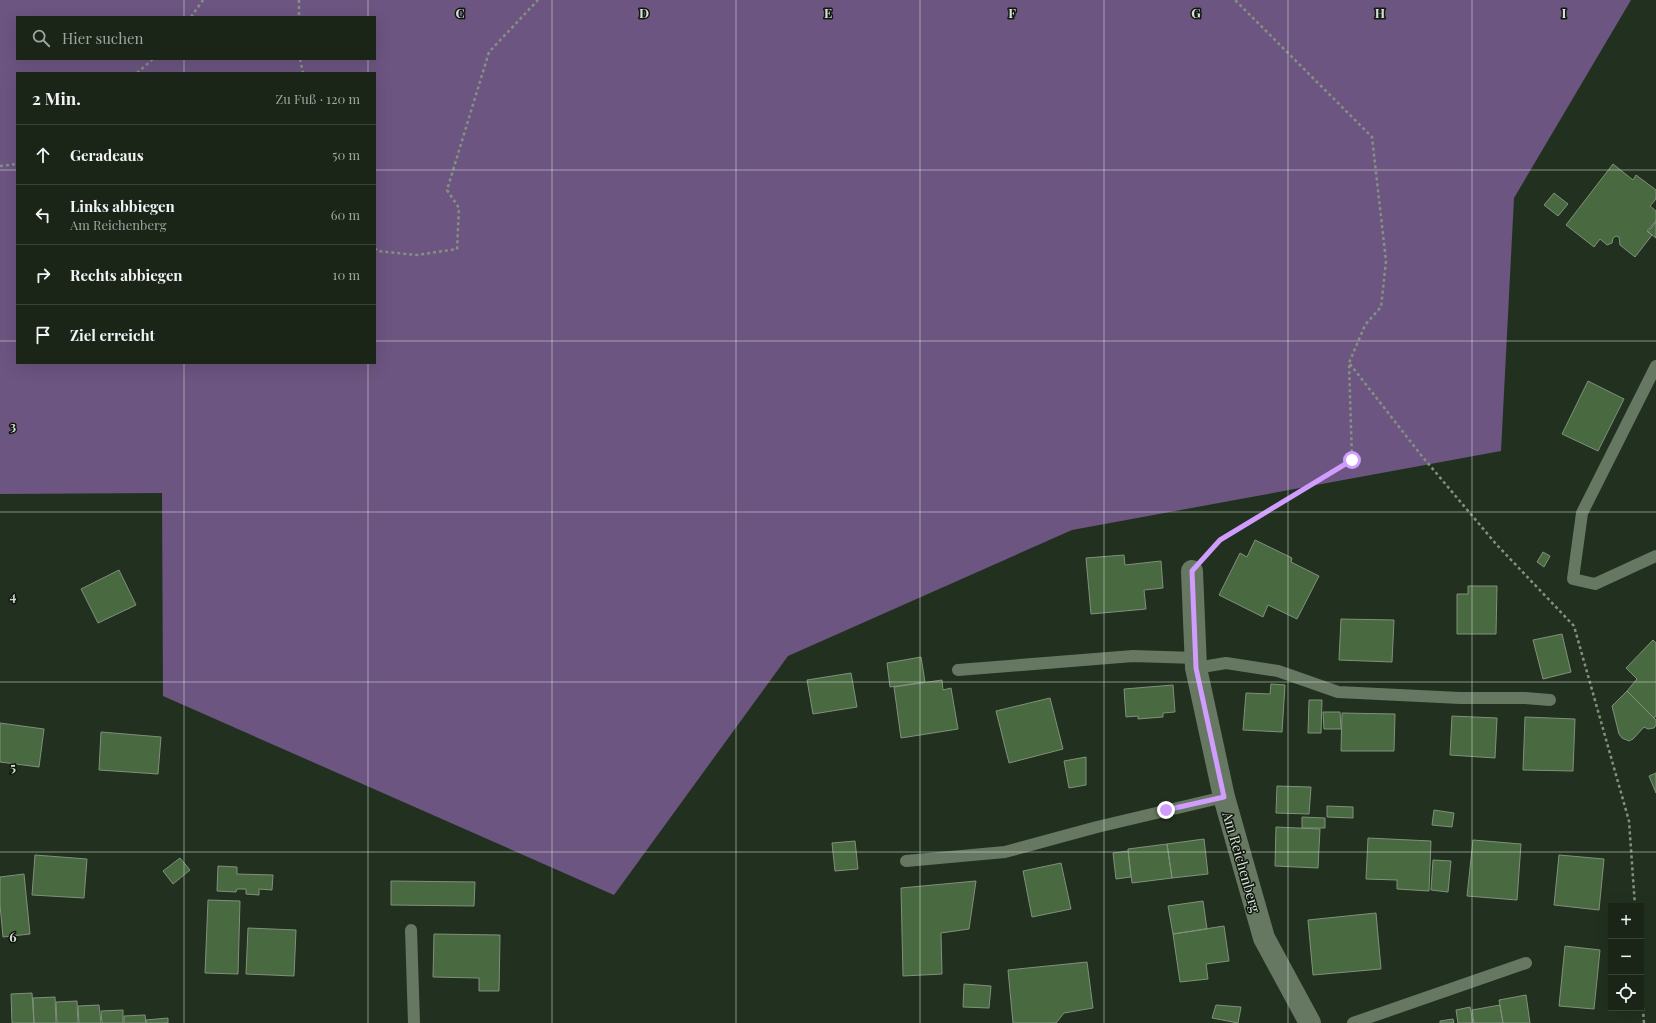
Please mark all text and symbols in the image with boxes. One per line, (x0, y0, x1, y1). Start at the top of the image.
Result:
text: C (455, 4, 465, 21)
text: D (639, 4, 649, 21)
text: E (824, 4, 832, 21)
text: F (1008, 4, 1016, 21)
text: G (1191, 4, 1201, 21)
text: H (1375, 4, 1385, 21)
text: I (1562, 4, 1567, 21)
search box (16, 16, 376, 60)
icon: search (30, 27, 52, 49)
text: Hier suchen (62, 28, 144, 48)
text: 2 Min. (32, 87, 81, 109)
text: Zu Fuß · 120 m (276, 90, 360, 107)
icon: ahead (32, 144, 54, 166)
text: Geradeaus (70, 145, 144, 165)
text: 50 m (332, 146, 360, 163)
text: Links abbiegen (70, 196, 175, 216)
icon: left (32, 204, 54, 226)
text: 60 m (331, 206, 360, 223)
text: Am Reichenberg (70, 216, 167, 233)
icon: right (32, 264, 54, 286)
text: Rechts abbiegen (70, 265, 183, 285)
text: 10 m (333, 266, 360, 283)
icon: arrive (32, 324, 54, 346)
text: Ziel erreicht (70, 325, 155, 345)
text: 3 (10, 417, 16, 434)
route start (1343, 451, 1361, 469)
text: 4 (10, 587, 17, 604)
text: 5 (10, 758, 16, 775)
route end (1157, 801, 1175, 819)
street label: Am Reichenberg (1218, 808, 1266, 915)
map controls (1608, 903, 1644, 1011)
button: + (1608, 903, 1644, 939)
text: 6 (9, 928, 17, 945)
button: − (1608, 939, 1644, 975)
button: locate (1608, 975, 1644, 1011)

